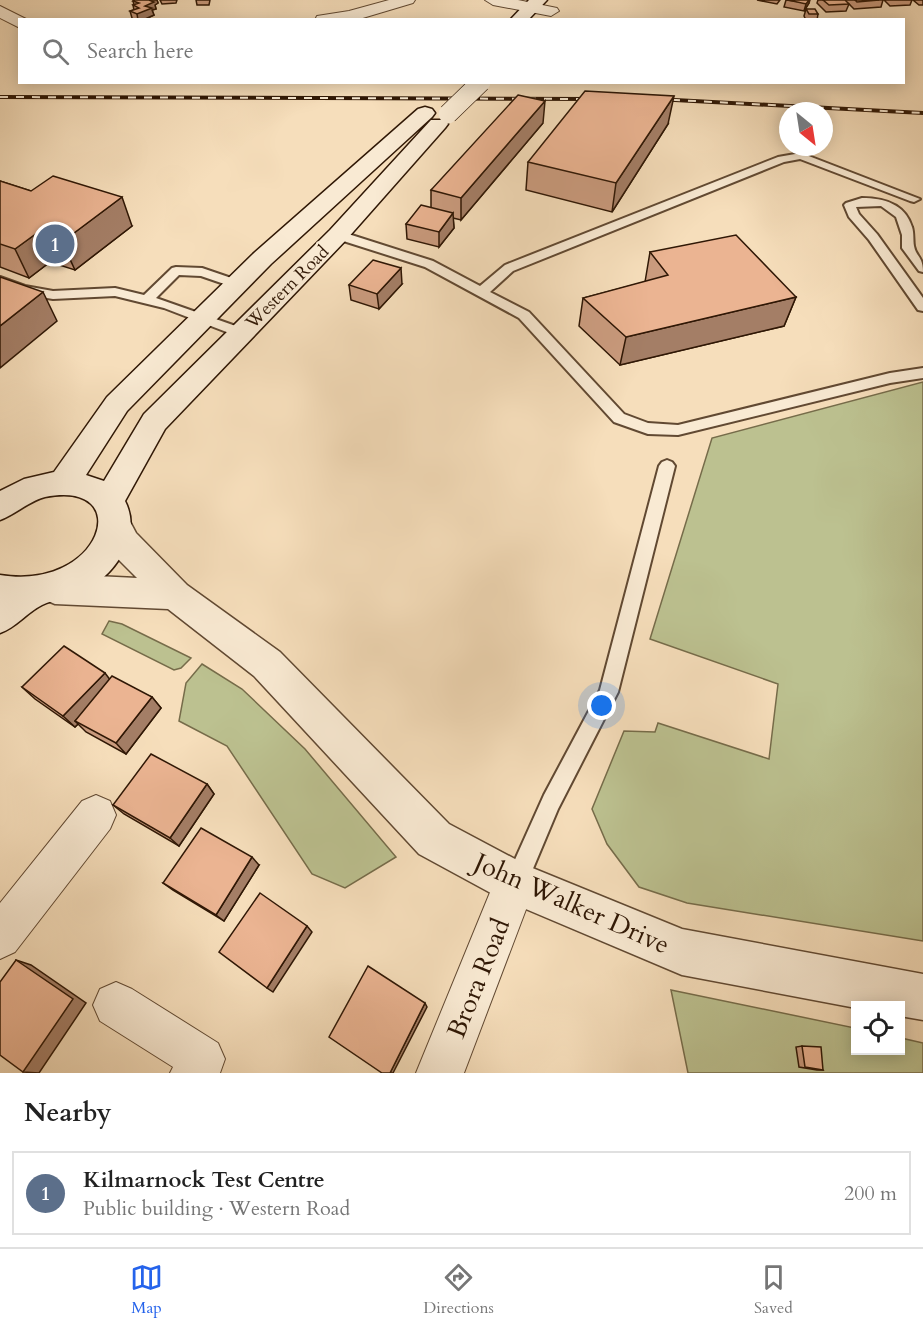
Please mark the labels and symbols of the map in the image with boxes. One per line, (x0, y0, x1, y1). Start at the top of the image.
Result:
north arrow (779, 102, 833, 156)
pin: 1 (36, 222, 74, 266)
street label: Western Road (239, 240, 335, 335)
your location (587, 691, 616, 720)
street label: John Walker Drive (465, 843, 675, 962)
street label: Brora Road (439, 913, 518, 1043)

